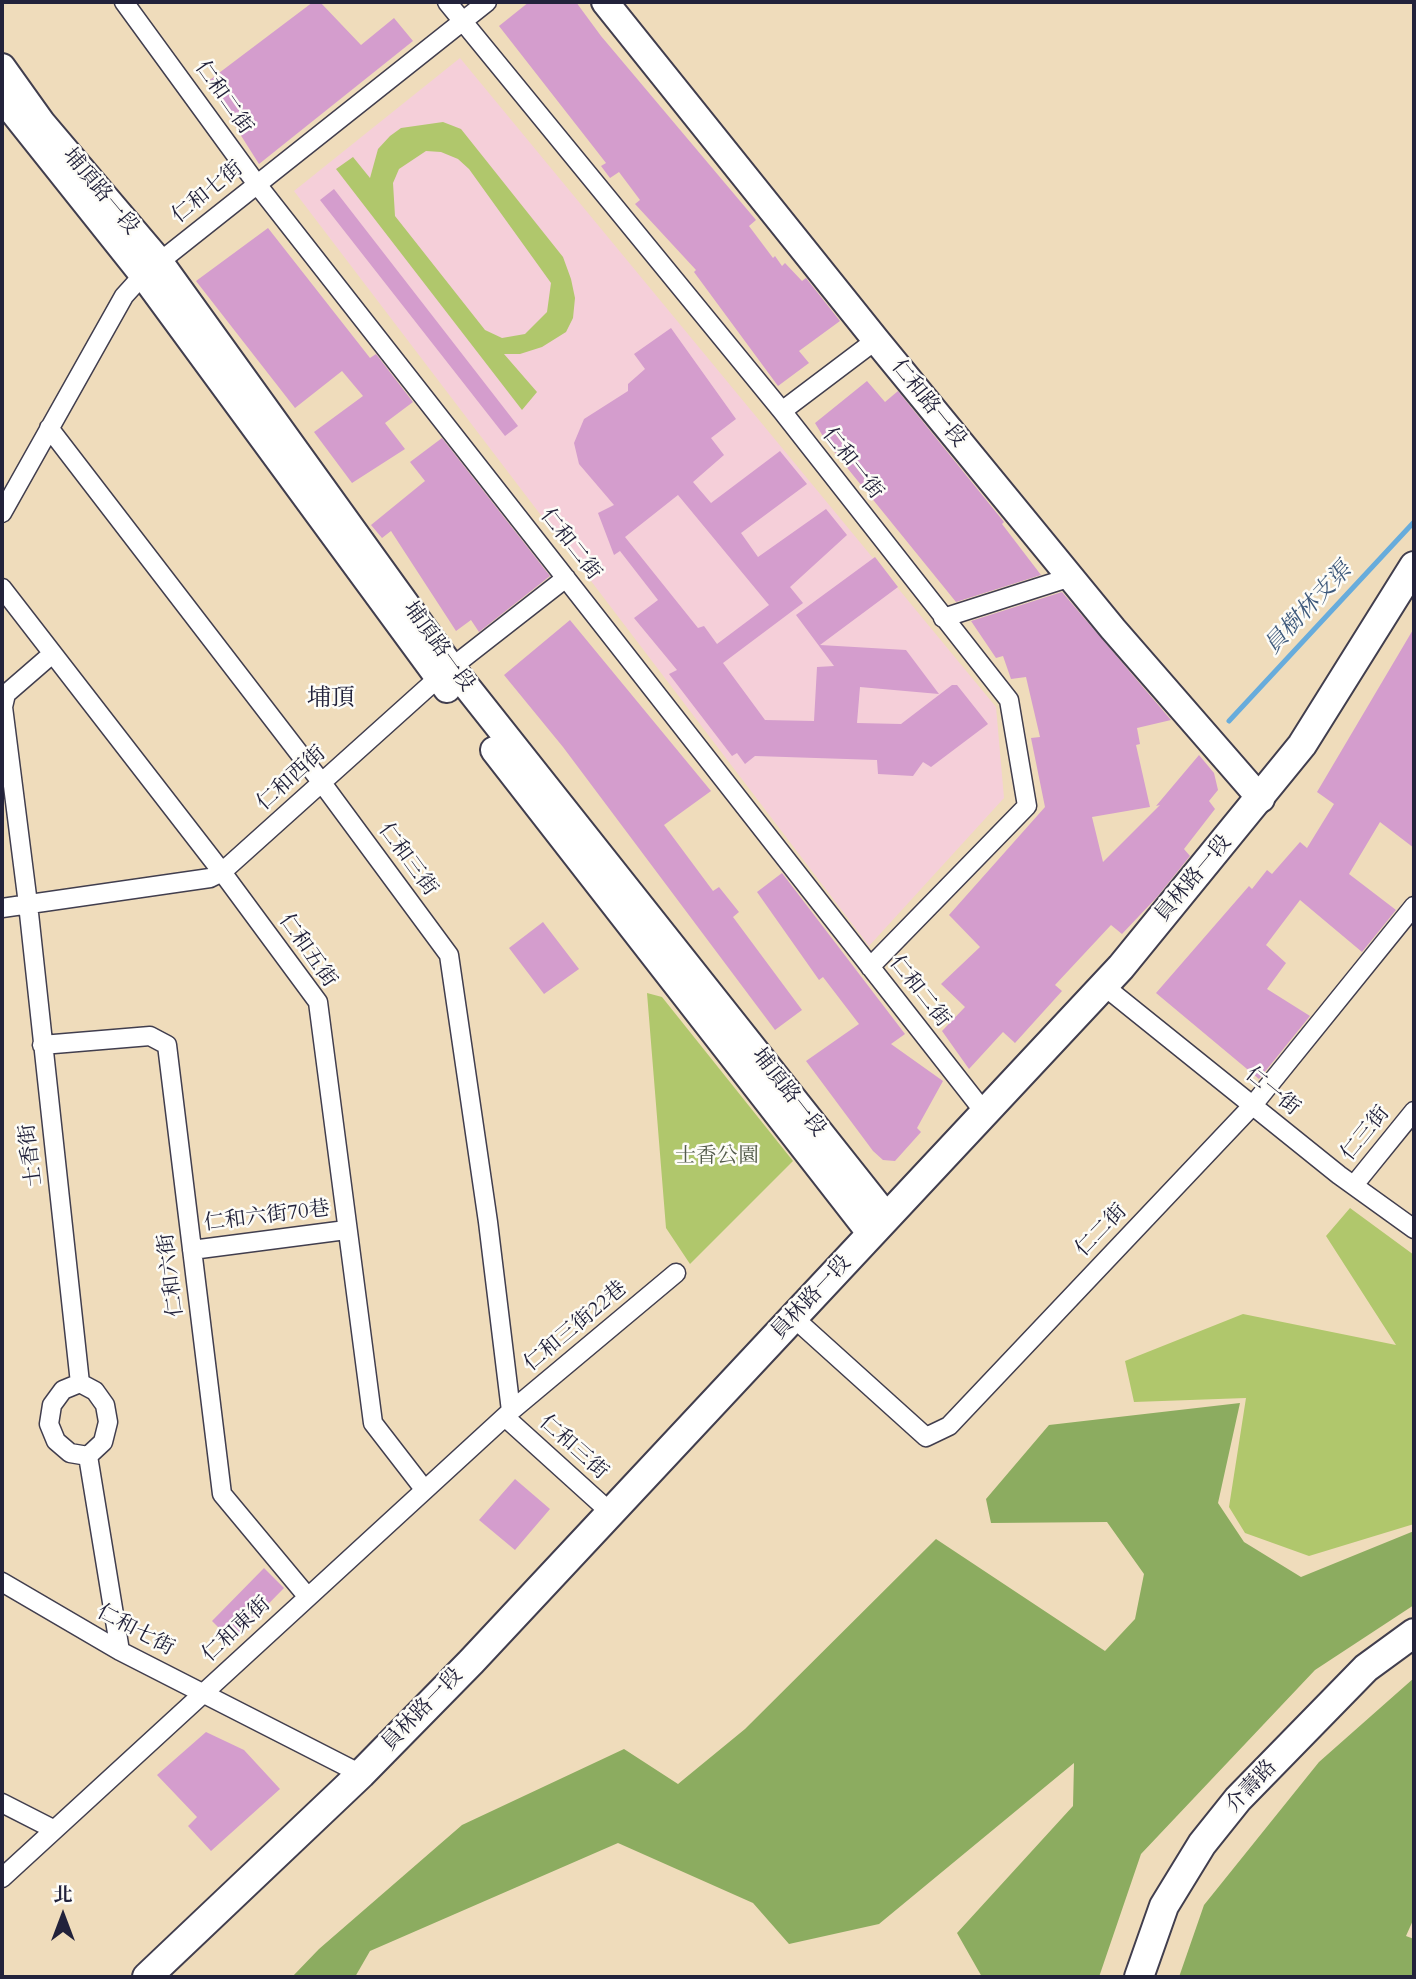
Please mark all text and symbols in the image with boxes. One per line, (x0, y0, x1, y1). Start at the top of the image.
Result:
street label: 仁和二街 (189, 56, 257, 140)
street label: 埔頂路一段 (57, 144, 143, 240)
street label: 仁和七街 (167, 157, 249, 229)
street label: 仁和路一段 (885, 355, 971, 453)
street label: 仁和一街 (816, 423, 888, 505)
street label: 仁和二街 (534, 504, 606, 586)
water label: 員樹林支渠 (1260, 558, 1358, 660)
street label: 埔頂路一段 (397, 597, 479, 697)
district label: 埔頂 (307, 685, 355, 713)
street label: 仁和西街 (252, 742, 332, 816)
street label: 仁和三街 (372, 819, 442, 901)
street label: 員林路一段 (1151, 831, 1237, 927)
street label: 仁和五街 (273, 909, 341, 993)
street label: 仁和二街 (883, 951, 955, 1033)
street label: 埔頂路一段 (746, 1044, 830, 1142)
street label: 仁一街 (1240, 1062, 1304, 1122)
street label: 仁三街 (1336, 1102, 1396, 1166)
street label: 士香街 (16, 1122, 48, 1188)
park label: 士香公園 (675, 1144, 759, 1170)
street label: 仁和六街70巷 (203, 1197, 331, 1237)
street label: 仁二街 (1071, 1200, 1133, 1262)
street label: 仁和六街 (154, 1232, 190, 1318)
street label: 員林路一段 (767, 1251, 857, 1345)
street label: 仁和三街22巷 (519, 1277, 633, 1377)
street label: 仁和三街 (533, 1411, 613, 1485)
street label: 仁和東街 (198, 1592, 276, 1668)
street label: 仁和七街 (92, 1600, 178, 1662)
street label: 員林路一段 (377, 1663, 469, 1757)
street label: 介壽路 (1221, 1755, 1283, 1819)
north arrow (28, 1881, 98, 1951)
text: 北 (53, 1882, 73, 1908)

